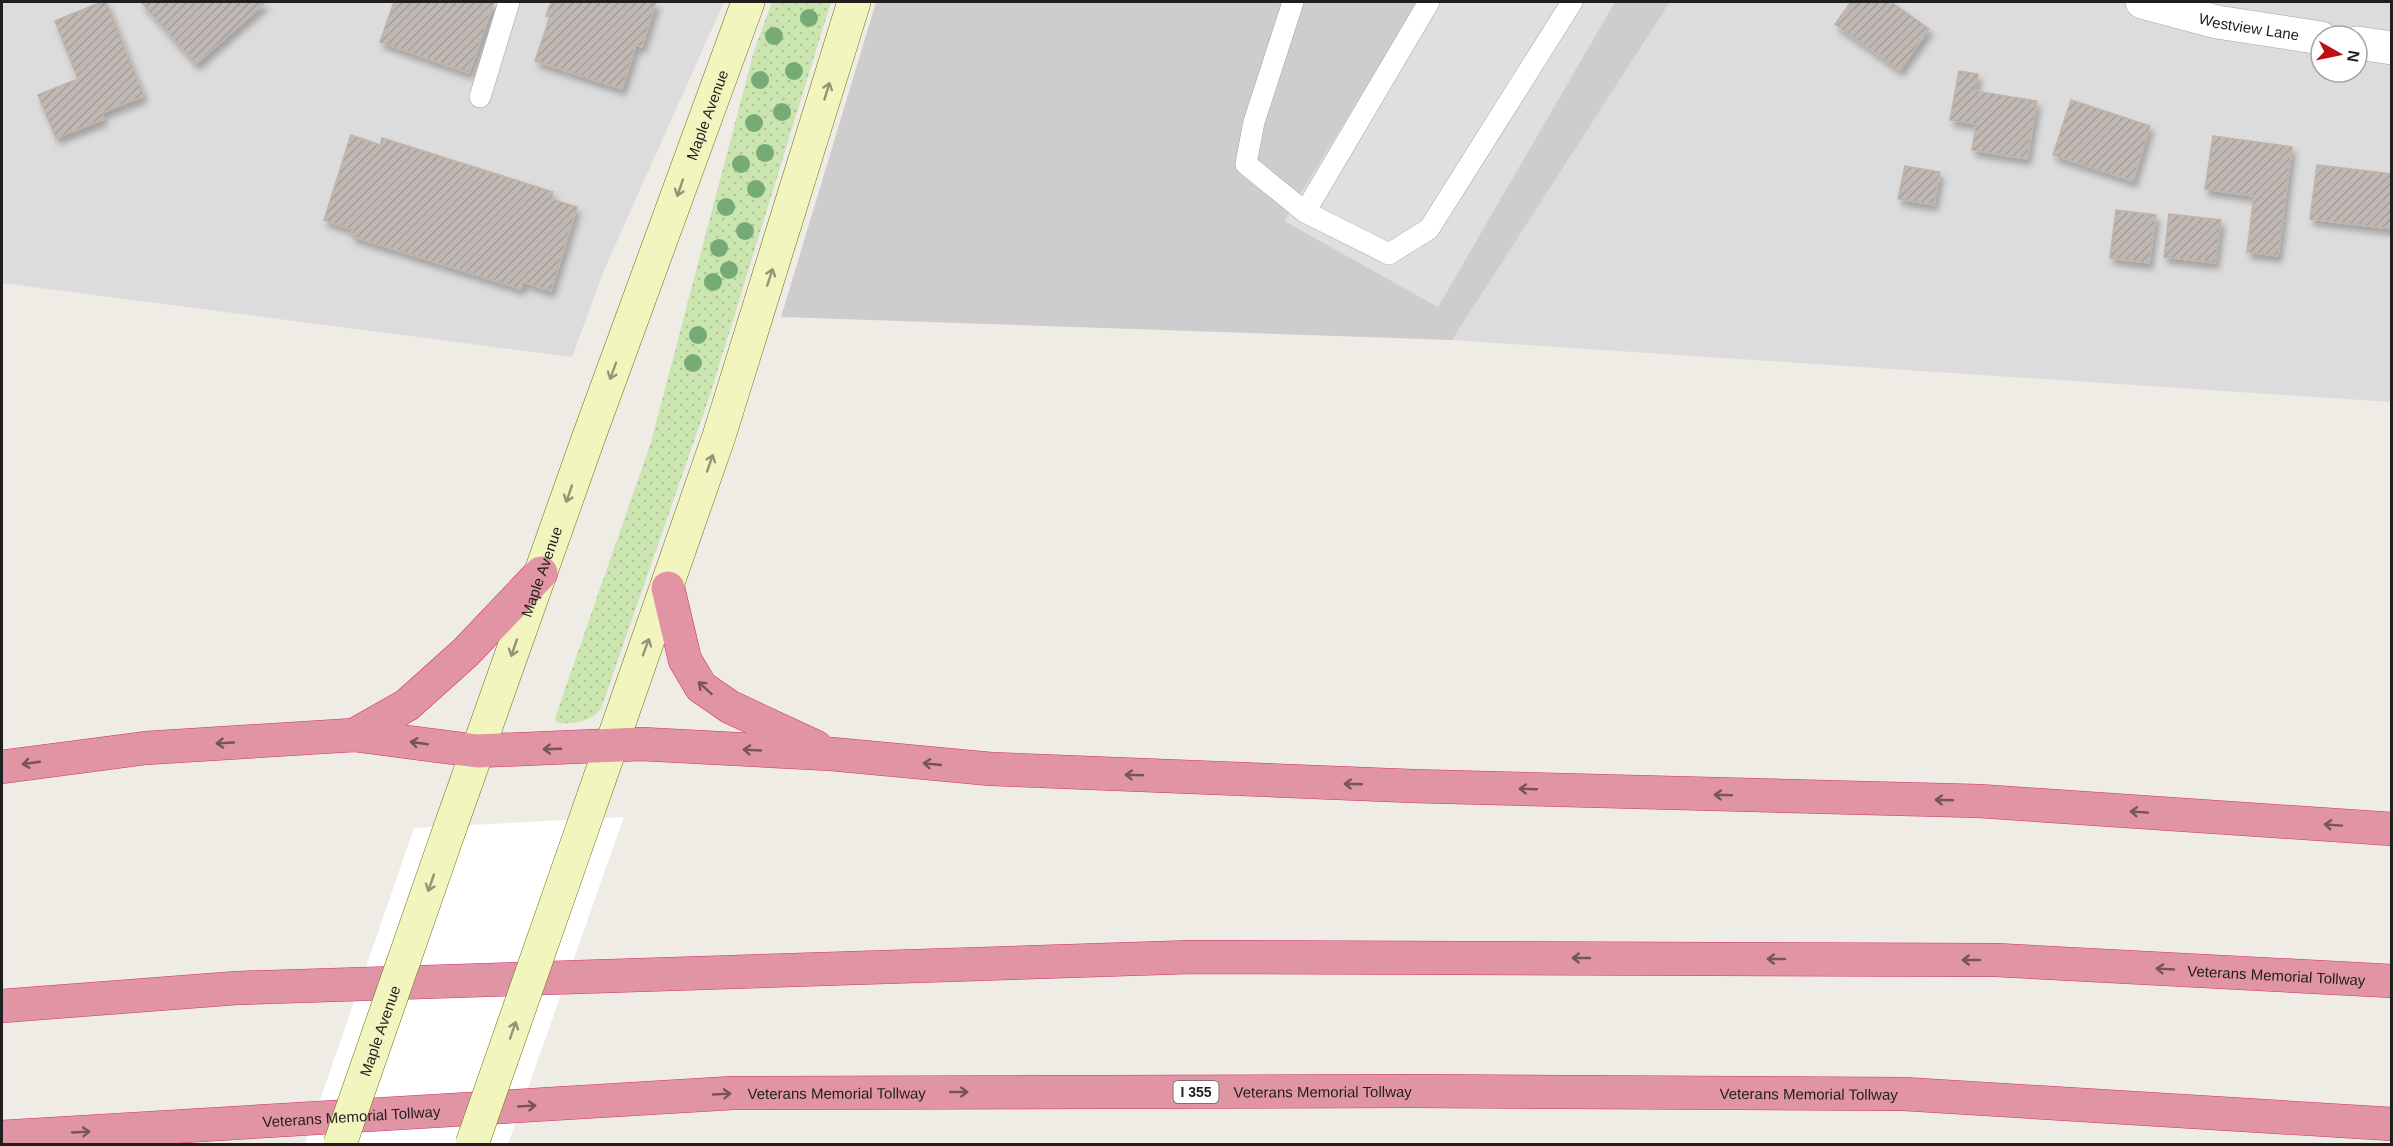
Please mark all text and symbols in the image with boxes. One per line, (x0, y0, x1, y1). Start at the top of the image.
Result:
street label: Westview Lane (2197, 9, 2300, 43)
north arrow (2309, 24, 2369, 84)
text: N (2344, 49, 2363, 63)
street label: Maple Avenue (682, 67, 731, 162)
one-way arrow (822, 82, 833, 101)
one-way arrow (673, 178, 684, 197)
one-way arrow (765, 268, 776, 287)
one-way arrow (607, 361, 618, 380)
one-way arrow (706, 454, 717, 473)
one-way arrow (562, 484, 573, 503)
street label: Maple Avenue (517, 524, 565, 619)
one-way arrow (508, 638, 519, 657)
one-way arrow (641, 638, 652, 657)
one-way arrow (698, 681, 713, 695)
one-way arrow (215, 738, 235, 749)
one-way arrow (410, 738, 430, 749)
one-way arrow (542, 743, 562, 755)
one-way arrow (742, 744, 762, 755)
one-way arrow (22, 758, 41, 769)
one-way arrow (923, 758, 943, 769)
one-way arrow (1124, 770, 1144, 781)
one-way arrow (1344, 778, 1364, 790)
one-way arrow (1519, 784, 1539, 795)
one-way arrow (1714, 789, 1734, 800)
one-way arrow (1934, 795, 1954, 806)
one-way arrow (2129, 806, 2149, 817)
one-way arrow (2324, 819, 2344, 830)
one-way arrow (425, 873, 436, 892)
one-way arrow (1571, 952, 1591, 964)
one-way arrow (1766, 953, 1786, 965)
one-way arrow (1961, 954, 1981, 966)
street label: Veterans Memorial Tollway (2187, 962, 2366, 988)
one-way arrow (2156, 964, 2176, 975)
street label: Maple Avenue (356, 983, 403, 1078)
one-way arrow (508, 1021, 519, 1040)
road number: I 355 (1174, 1081, 1218, 1103)
street label: Veterans Memorial Tollway (1234, 1082, 1412, 1100)
street label: Veterans Memorial Tollway (748, 1084, 926, 1101)
street label: Veterans Memorial Tollway (1719, 1084, 1898, 1102)
one-way arrow (948, 1086, 968, 1098)
one-way arrow (711, 1088, 731, 1099)
one-way arrow (517, 1100, 537, 1111)
street label: Veterans Memorial Tollway (262, 1102, 441, 1130)
one-way arrow (70, 1127, 90, 1138)

